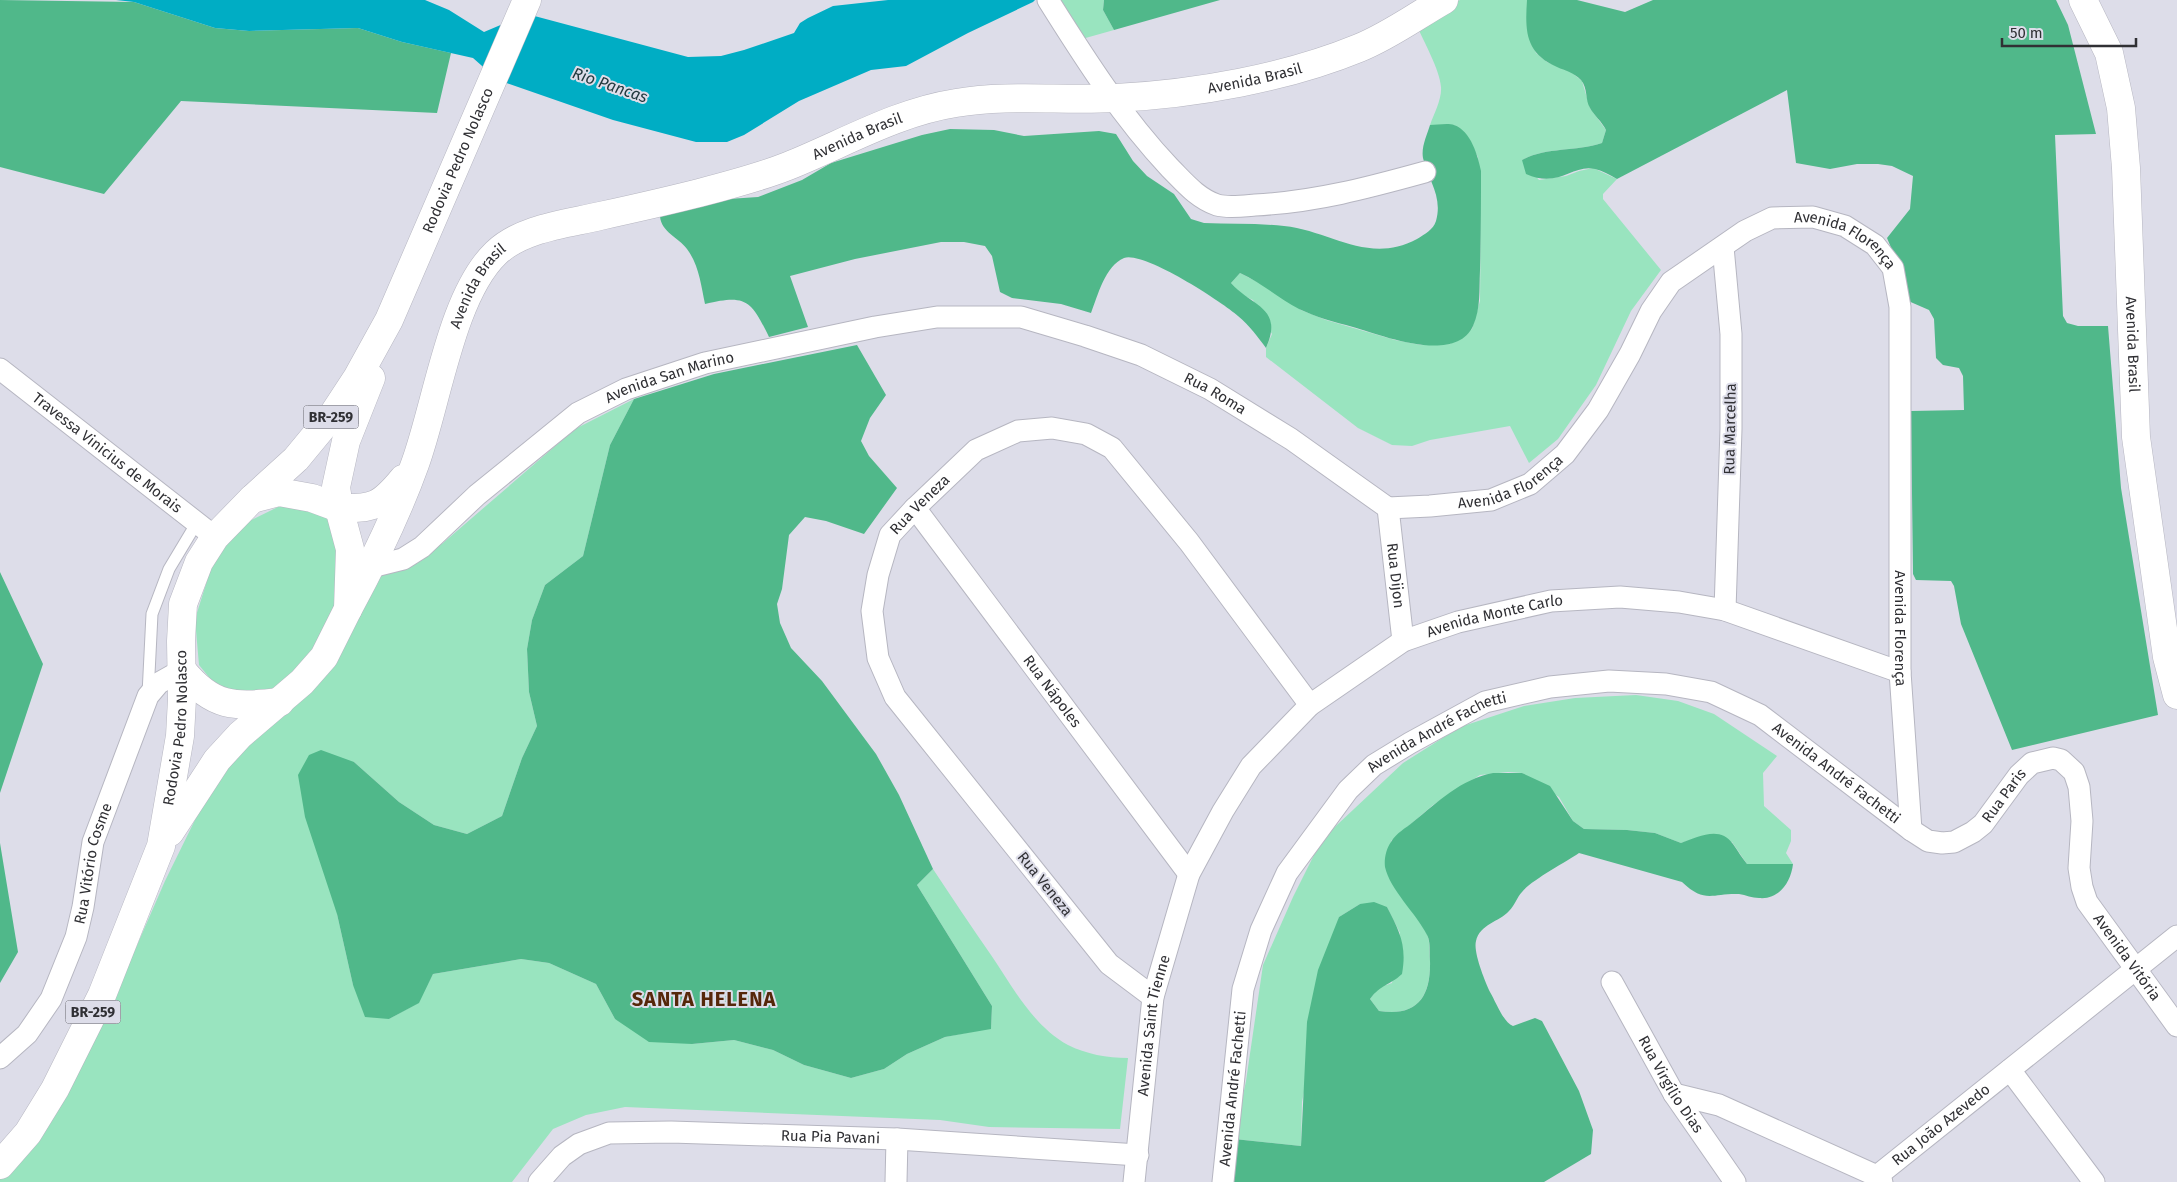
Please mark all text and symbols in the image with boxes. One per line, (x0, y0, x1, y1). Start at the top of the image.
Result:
scale bar (2002, 15, 2136, 47)
text: 50 m (2010, 24, 2043, 42)
street label: Avenida Brasil (1206, 59, 1305, 97)
water label: Rio Pancas (570, 63, 650, 107)
street label: Rodovia Pedro Nolasco (419, 85, 497, 236)
street label: Avenida Brasil (809, 109, 905, 164)
street label: Avenida Florença (1794, 207, 1900, 273)
street label: Avenida Brasil (446, 239, 510, 331)
street label: Avenida Brasil (2122, 296, 2143, 393)
street label: Avenida San Marino (602, 348, 736, 407)
street label: Rua Roma (1181, 369, 1249, 418)
street label: Rua Marcelha (1720, 383, 1740, 475)
street label: Travessa Vinicius de Morais (29, 389, 186, 517)
road number: BR-259 (304, 406, 358, 428)
street label: Avenida Florença (1457, 451, 1567, 512)
street label: Rua Veneza (886, 471, 954, 538)
street label: Rua Dijon (1383, 542, 1408, 609)
street label: Avenida Florença (1891, 570, 1910, 687)
street label: Avenida Monte Carlo (1424, 591, 1564, 641)
street label: Rodovia Pedro Nolasco (159, 650, 191, 807)
street label: Rua Nápoles (1019, 652, 1085, 731)
street label: Avenida André Fachetti (1363, 688, 1508, 776)
street label: Avenida André Fachetti (1769, 719, 1904, 828)
street label: Rua Paris (1978, 764, 2030, 826)
street label: Rua Vitório Cosme (70, 800, 116, 926)
street label: Rua Veneza (1014, 848, 1076, 920)
street label: Avenida Vitória (2090, 910, 2165, 1004)
street label: Avenida Saint Tienne (1134, 953, 1174, 1097)
district label: SANTA HELENA (632, 987, 776, 1011)
road number: BR-259 (66, 1000, 120, 1024)
street label: Avenida André Fachetti (1216, 1010, 1250, 1167)
street label: Rua Virgílio Dias (1634, 1032, 1707, 1136)
street label: Rua João Azevedo (1888, 1080, 1994, 1169)
street label: Rua Pia Pavani (781, 1126, 880, 1147)

